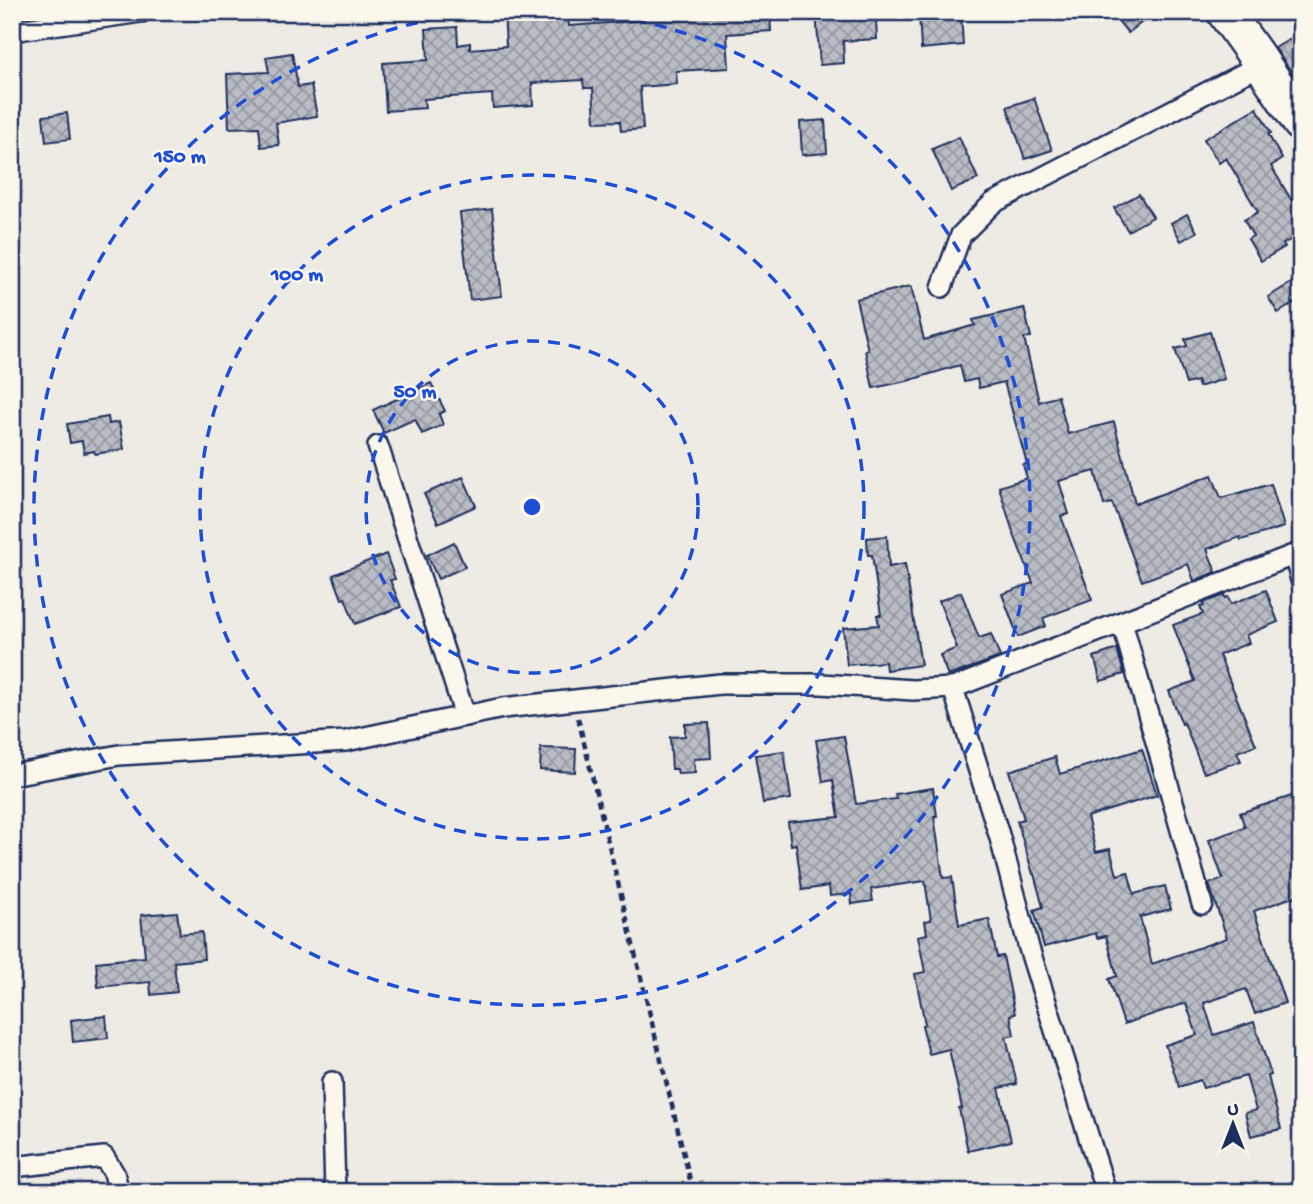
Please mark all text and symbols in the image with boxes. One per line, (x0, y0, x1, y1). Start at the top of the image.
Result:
text: 150 m (153, 146, 206, 171)
text: 100 m (270, 264, 323, 289)
text: 50 m (394, 381, 437, 406)
centre of rings (520, 495, 544, 519)
north arrow (1198, 1088, 1268, 1158)
text: U (1228, 1099, 1239, 1122)

